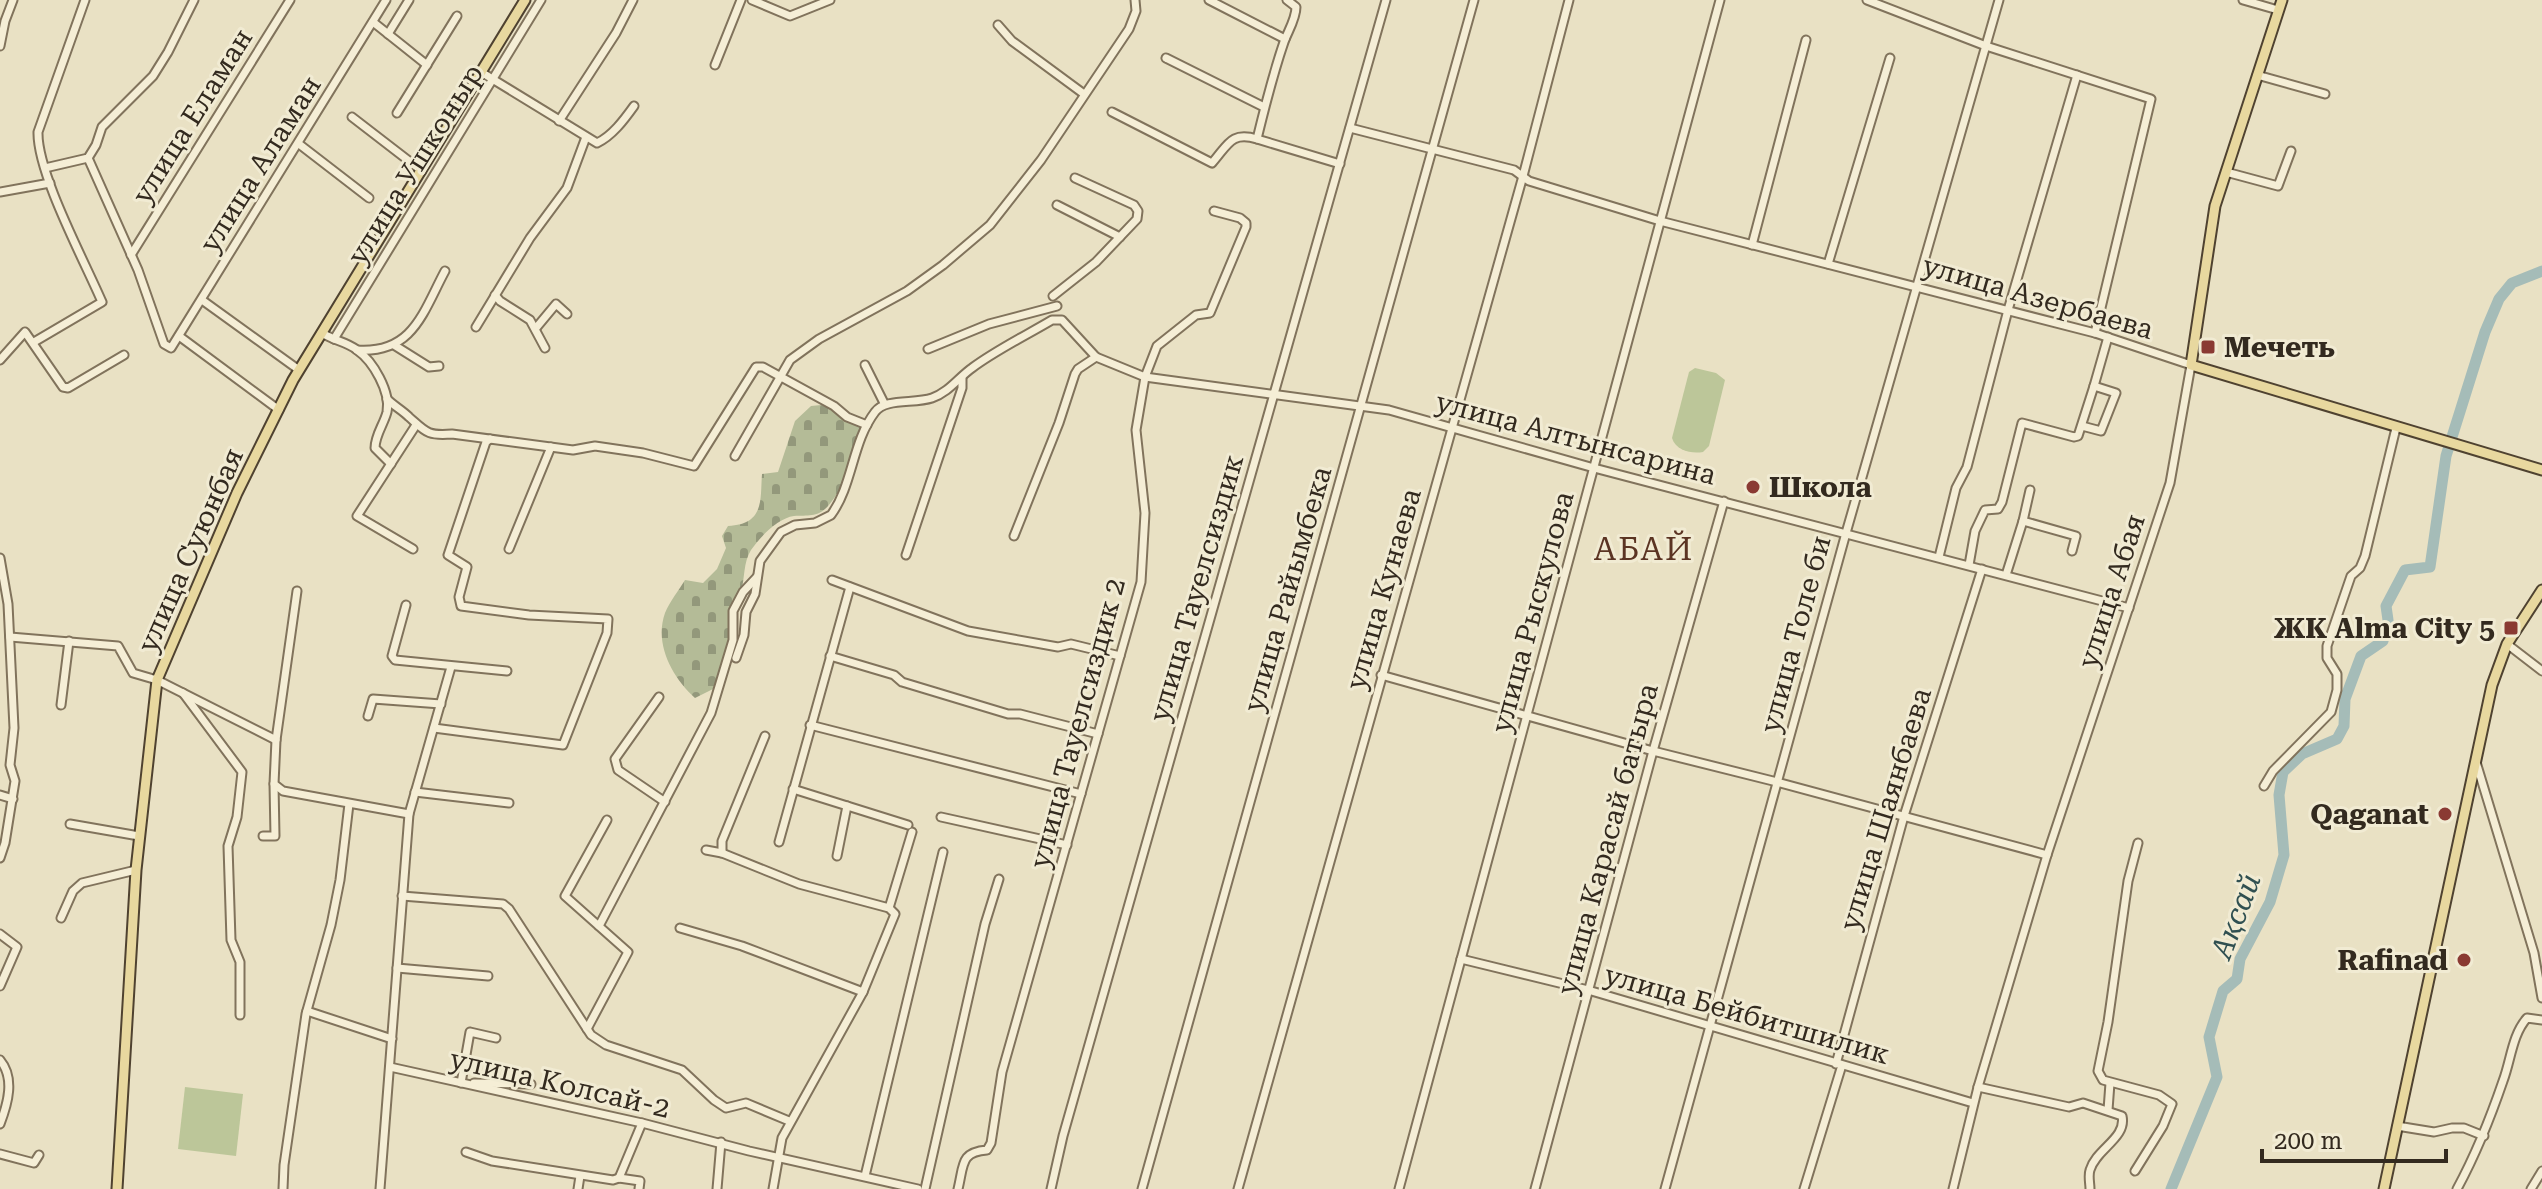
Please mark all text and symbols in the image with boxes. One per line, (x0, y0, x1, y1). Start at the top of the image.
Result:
street label: улица Еламан (125, 23, 259, 210)
street label: улица Ушконыр (341, 58, 490, 270)
street label: улица Аламан (193, 70, 328, 258)
street label: улица Азербаева (1919, 249, 2157, 346)
place label: Мечеть (2224, 331, 2335, 364)
marker: Мечеть (2199, 338, 2217, 356)
street label: улица Алтынсарина (1432, 385, 1720, 492)
street label: улица Суюнбая (131, 443, 250, 657)
street label: улица Тауелсиздик (1143, 451, 1250, 725)
street label: улица Райымбека (1237, 463, 1338, 716)
place label: Школа (1769, 471, 1872, 504)
marker: Школа (1744, 478, 1762, 496)
street label: улица Кунаева (1339, 485, 1428, 693)
street label: улица Рыскулова (1484, 488, 1581, 736)
street label: улица Абая (2071, 510, 2152, 672)
district label: АБАЙ (1594, 530, 1694, 568)
street label: улица Толе би (1753, 532, 1838, 736)
street label: улица Тауелсиздик 2 (1023, 575, 1132, 872)
place label: ЖК Alma City 5 (2274, 612, 2495, 645)
marker: ЖК Alma City 5 (2502, 619, 2520, 637)
street label: улица Карасай батыра (1550, 680, 1665, 998)
street label: улица Шаянбаева (1833, 684, 1938, 934)
place label: Qaganat (2310, 798, 2429, 831)
marker: Qaganat (2436, 805, 2454, 823)
water label: Ақсай (2203, 868, 2268, 965)
place label: Rafinad (2337, 944, 2448, 977)
marker: Rafinad (2455, 951, 2473, 969)
street label: улица Бейбитшилик (1601, 958, 1893, 1071)
street label: улица Колсай-2 (447, 1042, 673, 1125)
scale bar (2262, 1113, 2446, 1163)
text: 200 m (2274, 1127, 2342, 1155)

